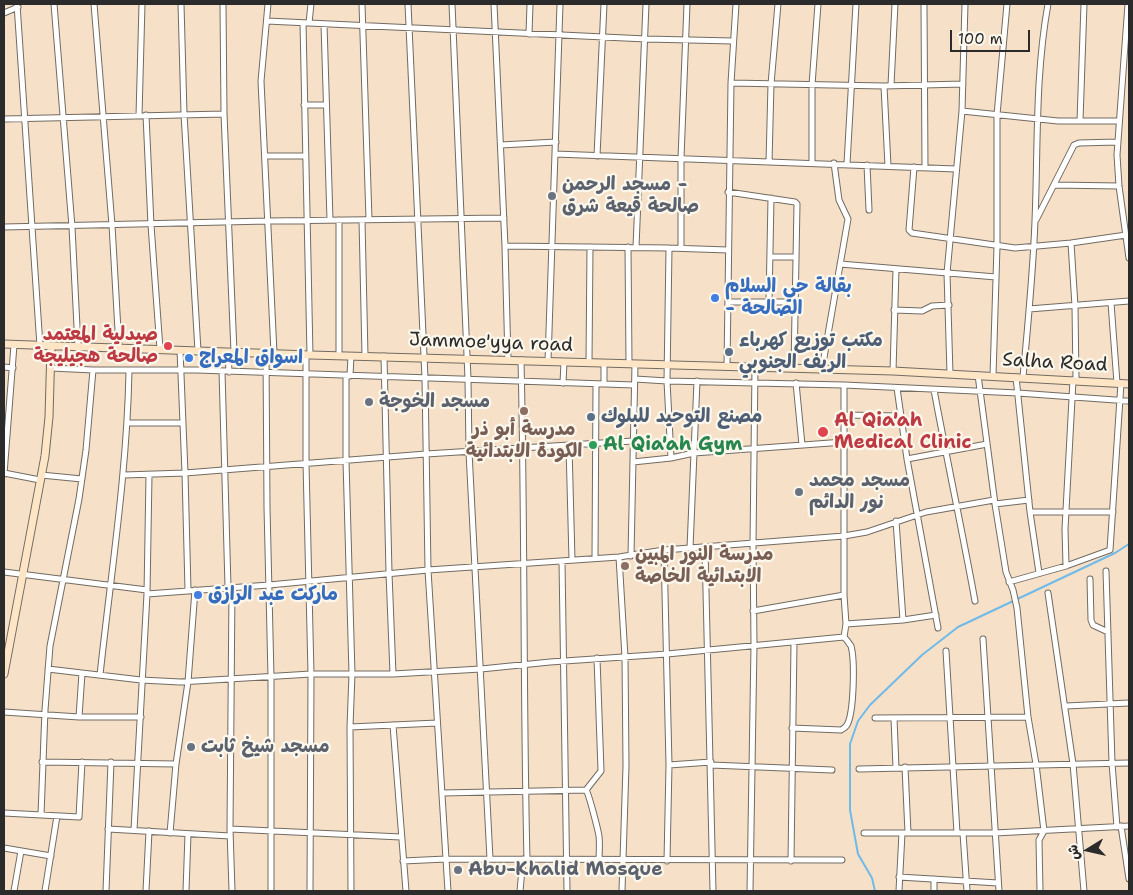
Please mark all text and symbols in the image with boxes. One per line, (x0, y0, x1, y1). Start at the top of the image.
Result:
scale bar (953, 20, 1033, 52)
text: 100 m (958, 29, 1003, 49)
place label: مسجد الرحمن - صالحة قيعة شرق (562, 174, 699, 218)
marker: مسجد الرحمن - صالحة قيعة شرق (546, 190, 558, 202)
place label: بقالة حي السلام - الصالحة (725, 276, 852, 320)
marker: بقالة حي السلام - الصالحة (709, 292, 721, 304)
place label: صيدلية المعتمد صالحة هجيليجة (33, 324, 158, 368)
street label: Jammoe'yya road (409, 329, 573, 357)
place label: مكتب توزيع كهرباء الريف الجنوبي (739, 330, 883, 374)
marker: صيدلية المعتمد صالحة هجيليجة (162, 340, 174, 352)
marker: مكتب توزيع كهرباء الريف الجنوبي (723, 346, 735, 358)
place label: اسواق المعراج (199, 347, 303, 369)
street label: Salha Road (1002, 349, 1108, 377)
marker: اسواق المعراج (183, 352, 195, 364)
place label: مسجد الخوجة (379, 391, 490, 413)
marker: مسجد الخوجة (363, 396, 375, 408)
marker: مدرسة أبو ذر الكودة الابتدائية (518, 405, 530, 417)
place label: مصنع التوحيد للبلوك (601, 406, 762, 428)
place label: Al Qia'ah Medical Clinic (834, 410, 972, 454)
marker: مصنع التوحيد للبلوك (585, 411, 597, 423)
place label: مدرسة أبو ذر الكودة الابتدائية (466, 419, 582, 463)
marker: Al Qia'ah Medical Clinic (816, 425, 830, 439)
place label: Al Qia'ah Gym (603, 434, 742, 456)
marker: Al Qia'ah Gym (587, 439, 599, 451)
place label: مسجد محمد نور الدائم (809, 470, 910, 514)
marker: مسجد محمد نور الدائم (793, 486, 805, 498)
place label: مدرسة النور المبين الابتدائية الخاصة (635, 544, 773, 588)
marker: مدرسة النور المبين الابتدائية الخاصة (619, 560, 631, 572)
place label: ماركت عبد الرازق (208, 584, 338, 606)
marker: ماركت عبد الرازق (192, 589, 204, 601)
place label: مسجد شيخ ثابت (201, 736, 329, 758)
marker: مسجد شيخ ثابت (185, 741, 197, 753)
north arrow (1063, 825, 1113, 875)
text: ش (1063, 843, 1083, 862)
place label: Abu-Khalid Mosque (468, 859, 663, 881)
marker: Abu-Khalid Mosque (452, 864, 464, 876)

